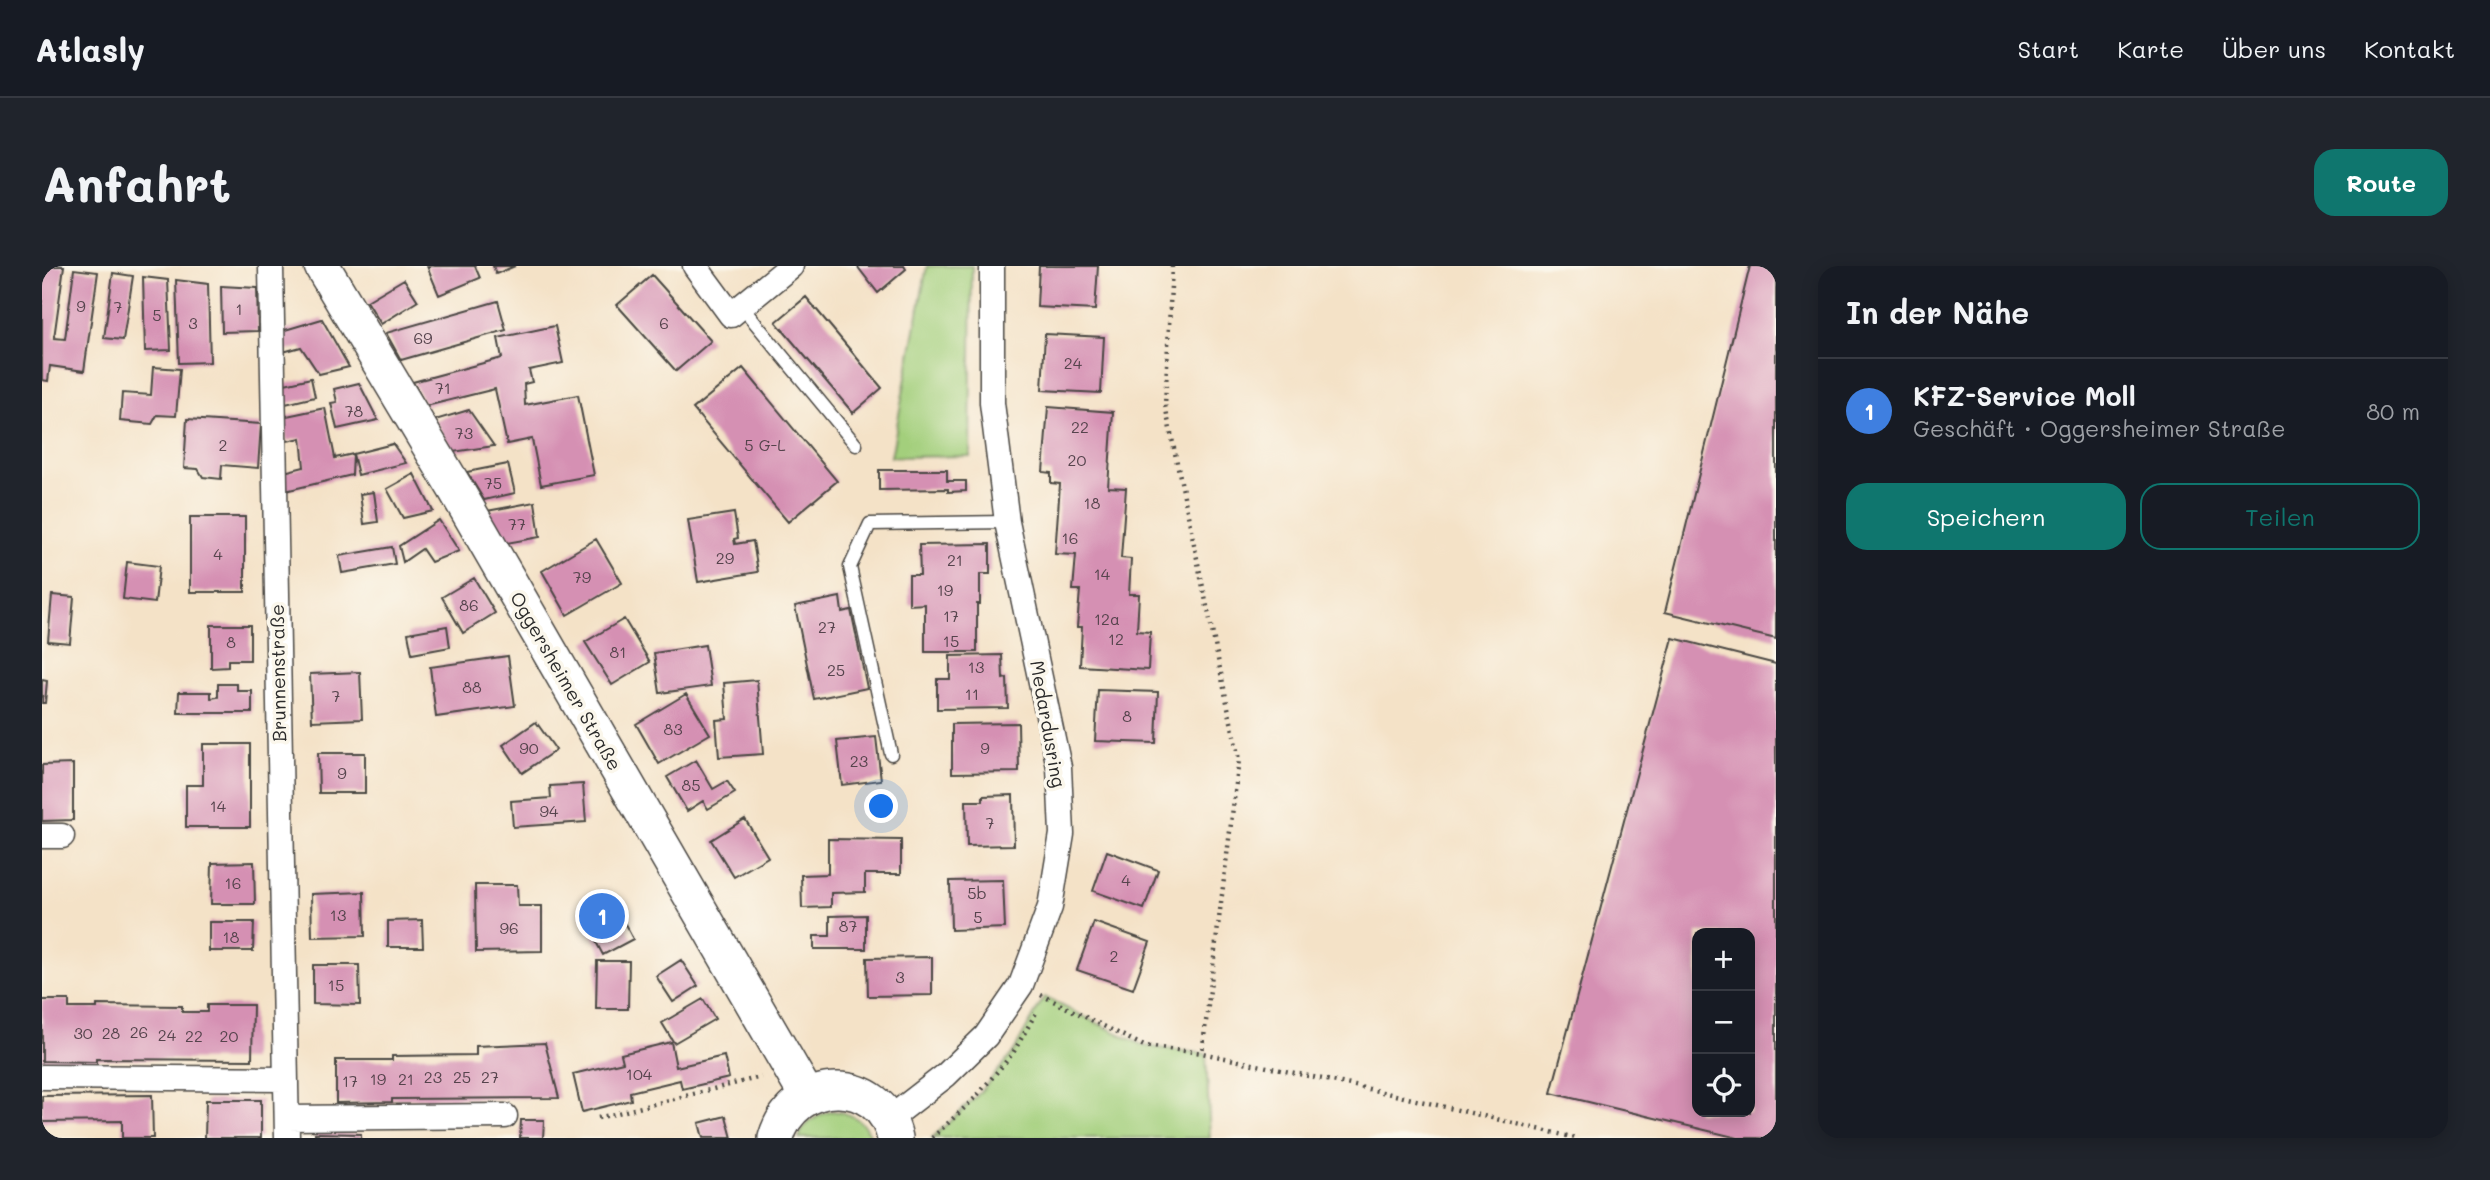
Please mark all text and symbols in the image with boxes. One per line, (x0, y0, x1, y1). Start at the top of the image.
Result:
text: Atlasly (35, 27, 145, 70)
text: Start (2017, 33, 2079, 64)
text: Karte (2117, 33, 2184, 64)
text: Über uns (2222, 33, 2326, 64)
text: Kontakt (2364, 33, 2455, 64)
button: Route (2314, 149, 2448, 216)
text: Anfahrt (42, 151, 231, 214)
text: In der Nähe (1846, 292, 2029, 332)
house number: 9 (76, 295, 86, 316)
house number: 7 (114, 296, 123, 317)
house number: 1 (235, 298, 243, 319)
house number: 5 (152, 304, 162, 325)
house number: 3 (188, 312, 198, 333)
house number: 6 (659, 312, 669, 333)
house number: 69 (413, 327, 433, 348)
house number: 24 (1064, 352, 1083, 373)
house number: 71 (435, 377, 451, 398)
text: KFZ-Service Moll (1913, 379, 2136, 413)
text: 1 (1864, 396, 1874, 426)
text: 80 m (2366, 396, 2420, 426)
house number: 78 (345, 400, 364, 421)
text: Geschäft · Oggersheimer Straße (1913, 413, 2285, 443)
house number: 22 (1071, 416, 1089, 437)
house number: 73 (455, 422, 473, 443)
house number: 2 (219, 434, 227, 455)
house number: 5 G-L (744, 434, 786, 455)
house number: 20 (1068, 449, 1087, 470)
house number: 75 (484, 472, 502, 493)
button: Speichern (1846, 483, 2126, 550)
button: Teilen (2140, 483, 2420, 550)
house number: 18 (1084, 492, 1101, 513)
house number: 77 (508, 513, 526, 534)
house number: 16 (1062, 527, 1078, 548)
house number: 4 (213, 543, 223, 564)
house number: 29 (716, 547, 734, 568)
house number: 21 (947, 549, 963, 570)
house number: 14 (1094, 563, 1111, 584)
house number: 79 (573, 566, 591, 587)
house number: 19 (937, 579, 953, 600)
street label: Oggersheimer Straße (505, 587, 628, 775)
house number: 86 (459, 594, 479, 615)
street label: Brunnenstraße (264, 604, 291, 742)
house number: 17 (943, 605, 959, 626)
house number: 12a (1094, 608, 1120, 629)
house number: 27 (818, 616, 836, 637)
house number: 12 (1108, 628, 1124, 649)
house number: 15 (943, 630, 959, 651)
house number: 8 (226, 631, 236, 652)
house number: 81 (610, 641, 626, 662)
house number: 13 (968, 656, 984, 677)
street label: Medardusring (1025, 658, 1072, 790)
house number: 25 (827, 659, 845, 680)
house number: 88 (462, 676, 482, 697)
house number: 11 (965, 683, 979, 704)
house number: 7 (332, 685, 341, 706)
house number: 8 (1122, 705, 1132, 726)
house number: 83 (663, 718, 683, 739)
house number: 90 (519, 737, 539, 758)
house number: 9 (980, 737, 990, 758)
house number: 23 (850, 750, 868, 771)
house number: 9 (337, 762, 347, 783)
house number: 85 (681, 774, 701, 795)
your location (864, 789, 898, 823)
house number: 14 (210, 795, 227, 816)
house number: 94 (540, 800, 559, 821)
house number: 7 (986, 812, 995, 833)
house number: 4 (1121, 869, 1131, 890)
house number: 16 (225, 872, 241, 893)
house number: 5b (967, 882, 987, 903)
pin: 1 (579, 890, 625, 942)
house number: 13 (330, 904, 346, 925)
house number: 5 (973, 906, 983, 927)
house number: 87 (839, 915, 857, 936)
house number: 96 (499, 917, 519, 938)
house number: 18 (223, 926, 240, 947)
map controls (1692, 928, 1755, 1117)
button: + (1692, 928, 1755, 991)
house number: 2 (1110, 945, 1118, 966)
house number: 3 (895, 966, 905, 987)
house number: 15 (328, 974, 344, 995)
button: − (1692, 991, 1755, 1054)
house number: 26 (130, 1021, 148, 1042)
house number: 30 (73, 1022, 93, 1043)
house number: 28 (102, 1022, 121, 1043)
house number: 24 (158, 1024, 177, 1045)
house number: 22 (185, 1025, 203, 1046)
house number: 20 (220, 1025, 239, 1046)
button: locate (1692, 1054, 1755, 1117)
house number: 104 (626, 1063, 653, 1084)
house number: 23 (424, 1066, 442, 1087)
house number: 25 (453, 1066, 471, 1087)
house number: 27 (481, 1066, 499, 1087)
house number: 19 (370, 1068, 386, 1089)
house number: 21 (398, 1068, 414, 1089)
house number: 17 (342, 1070, 358, 1091)

